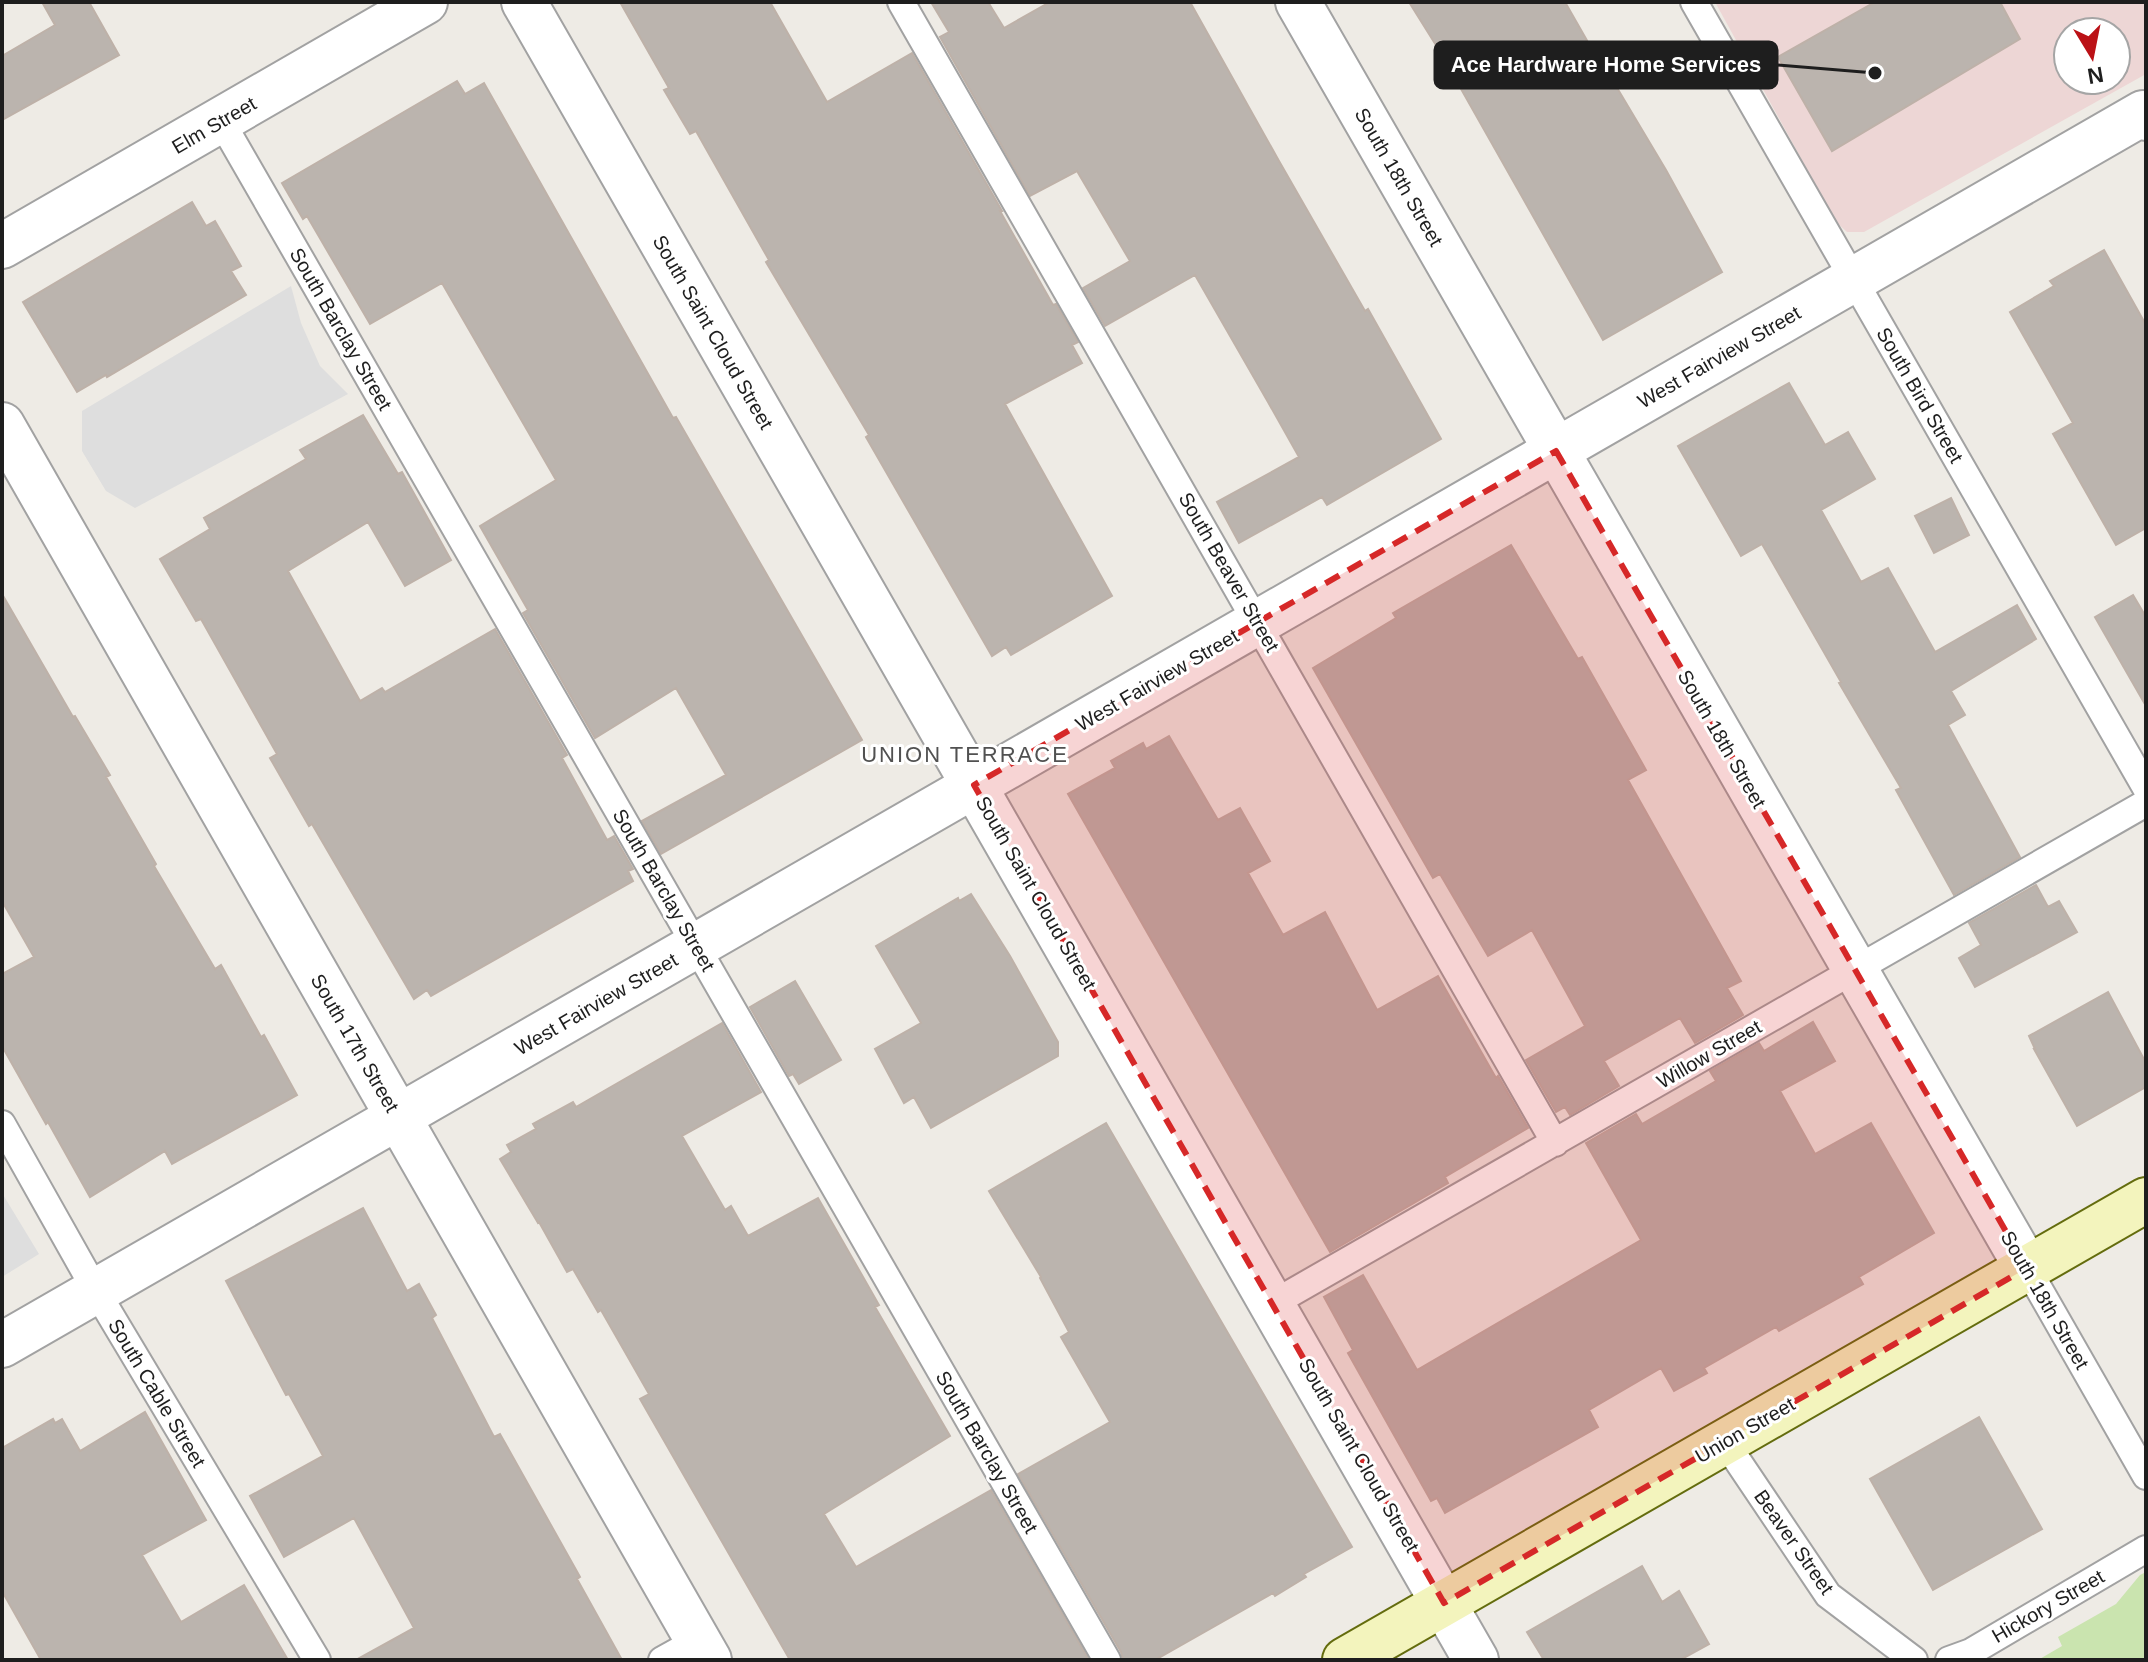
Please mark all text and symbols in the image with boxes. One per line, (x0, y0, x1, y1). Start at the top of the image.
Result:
north arrow (2052, 16, 2132, 96)
callout: Ace Hardware Home Services (1435, 42, 1777, 88)
text: Ace Hardware Home Services (1451, 52, 1761, 77)
text: N (2085, 62, 2105, 89)
street label: Elm Street (168, 92, 260, 158)
street label: South 18th Street (1351, 104, 1448, 250)
street label: South Saint Cloud Street (648, 231, 778, 433)
street label: South Barclay Street (286, 244, 397, 414)
street label: West Fairview Street (1634, 301, 1805, 413)
street label: South Bird Street (1872, 324, 1968, 467)
street label: South Beaver Street (1174, 489, 1284, 656)
street label: West Fairview Street (1072, 624, 1243, 736)
street label: South 18th Street (1674, 666, 1771, 812)
district label: UNION TERRACE (861, 742, 1069, 767)
street label: South Saint Cloud Street (971, 792, 1101, 994)
street label: South Barclay Street (609, 805, 720, 975)
street label: West Fairview Street (511, 948, 682, 1060)
street label: South 17th Street (307, 970, 404, 1116)
street label: Willow Street (1653, 1015, 1765, 1093)
street label: South 18th Street (1997, 1227, 2094, 1373)
street label: South Cable Street (104, 1315, 210, 1471)
street label: South Saint Cloud Street (1294, 1354, 1424, 1556)
street label: South Barclay Street (932, 1367, 1043, 1537)
street label: Union Street (1691, 1392, 1799, 1467)
street label: Beaver Street (1750, 1486, 1838, 1599)
street label: Hickory Street (1988, 1565, 2108, 1647)

